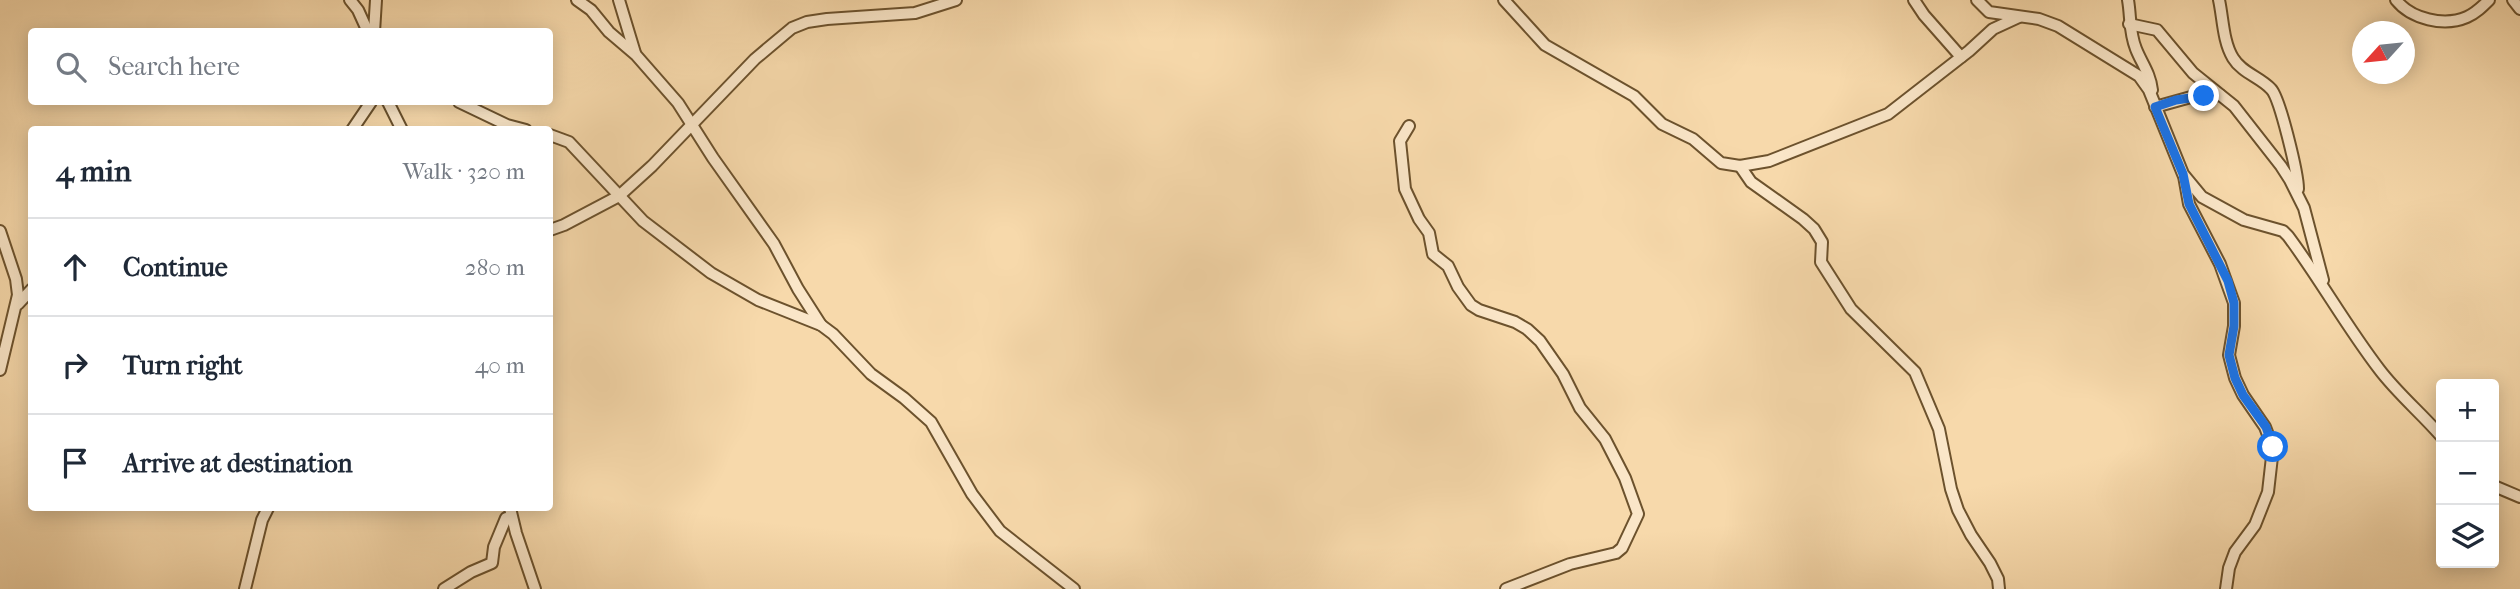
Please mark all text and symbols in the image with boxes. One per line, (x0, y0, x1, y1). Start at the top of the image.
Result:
north arrow (2352, 21, 2415, 84)
search box (28, 28, 553, 105)
icon: search (52, 48, 90, 86)
text: Search here (108, 51, 240, 82)
route end (2188, 80, 2219, 111)
text: 4 min (56, 154, 131, 189)
text: Walk · 320 m (403, 158, 525, 185)
icon: ahead (56, 248, 94, 286)
text: Continue (123, 252, 228, 283)
text: 280 m (465, 254, 525, 281)
icon: right (56, 346, 94, 384)
text: Turn right (123, 350, 243, 381)
text: 40 m (475, 352, 525, 379)
map controls (2436, 379, 2499, 568)
button: + (2436, 379, 2499, 442)
route start (2257, 431, 2288, 462)
button: − (2436, 442, 2499, 505)
icon: arrive (56, 444, 94, 482)
text: Arrive at destination (123, 448, 353, 479)
button: layers (2436, 505, 2499, 568)

